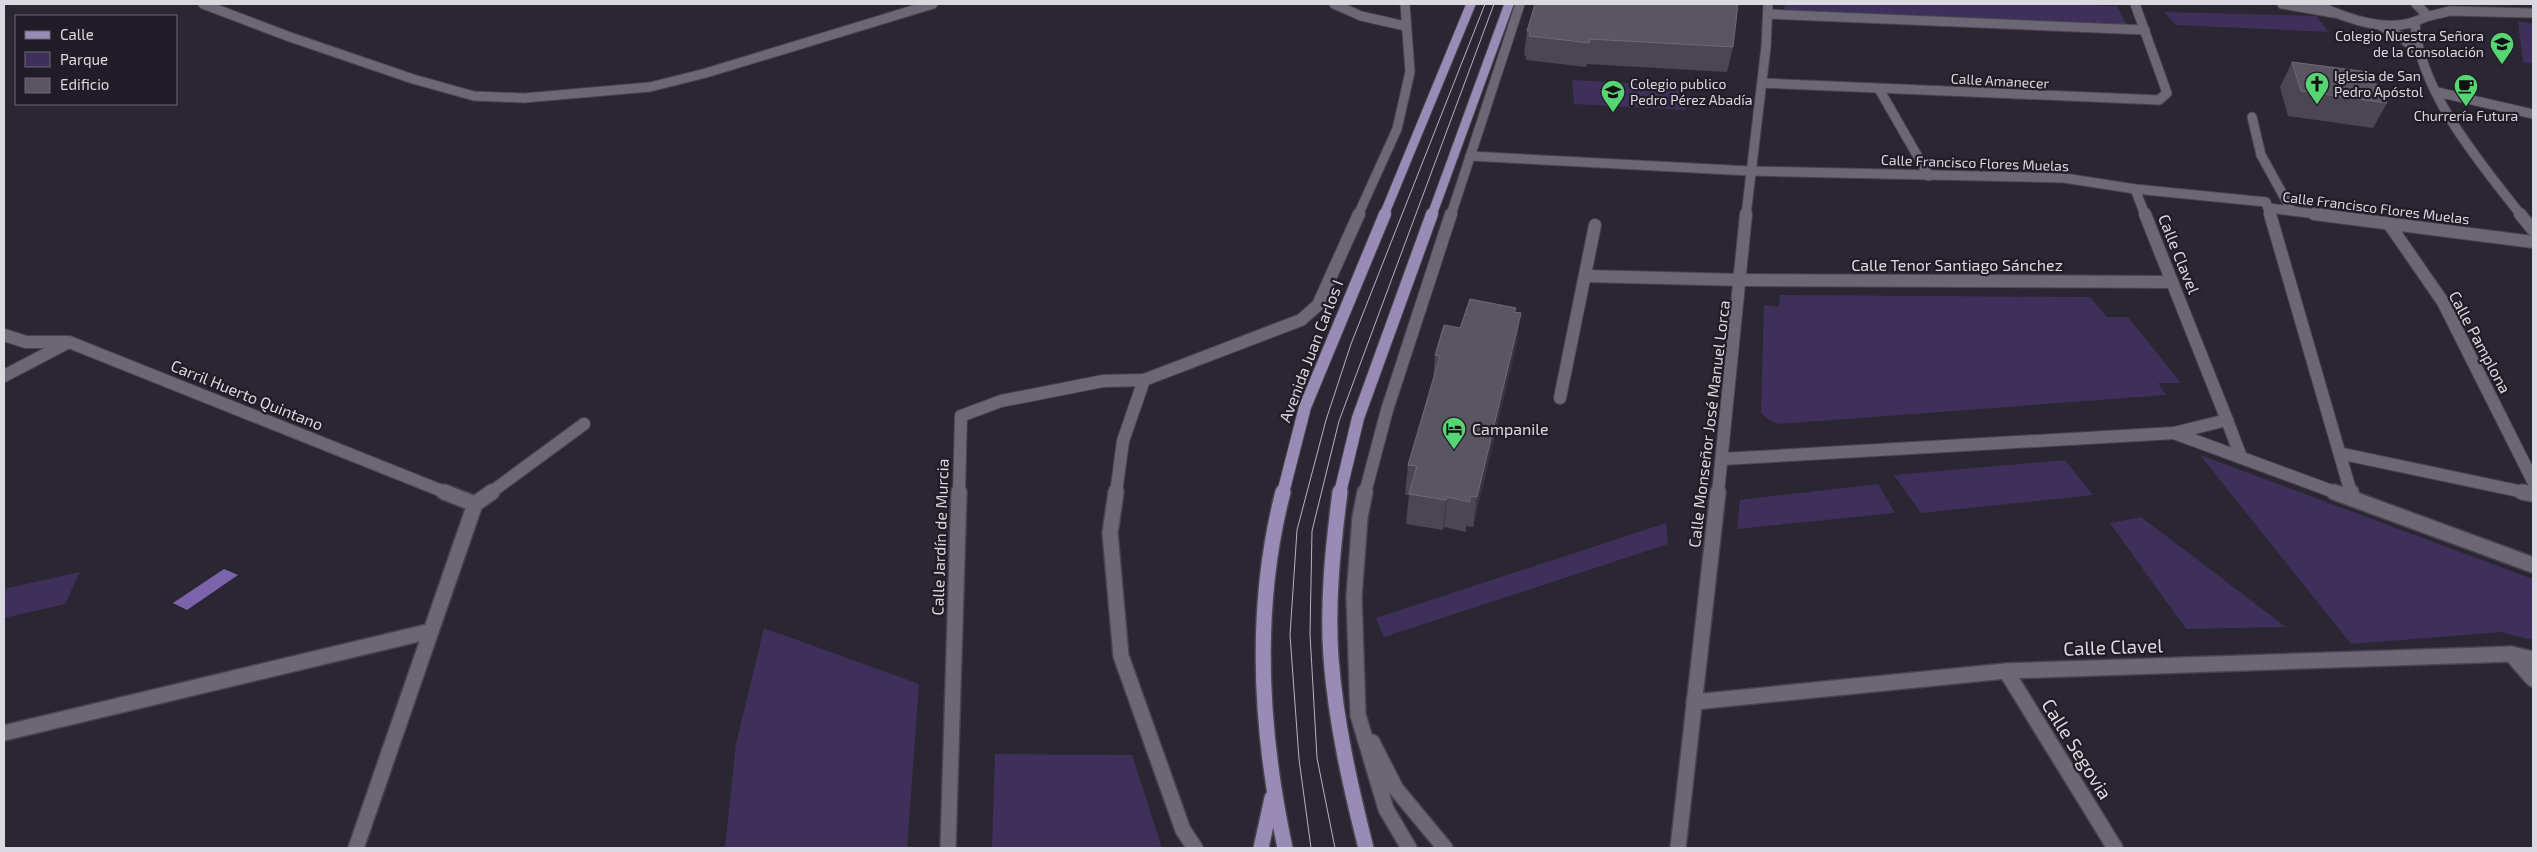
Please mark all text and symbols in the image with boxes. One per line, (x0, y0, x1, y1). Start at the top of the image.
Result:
legend (15, 15, 178, 105)
text: Calle (60, 25, 94, 43)
place label: Colegio Nuestra Señora de la Consolación (2335, 27, 2484, 60)
school or university icon: Colegio Nuestra Señora de la Consolación (2489, 31, 2515, 65)
text: Parque (60, 50, 108, 68)
place label: Iglesia de San Pedro Apóstol (2334, 67, 2424, 100)
street label: Calle Amanecer (1950, 69, 2050, 92)
church icon: Iglesia de San Pedro Apóstol (2304, 71, 2330, 105)
cafe icon: Churrería Futura (2453, 73, 2479, 107)
text: Edificio (60, 75, 109, 93)
place label: Colegio publico Pedro Pérez Abadía (1630, 75, 1752, 108)
school or university icon: Colegio publico Pedro Pérez Abadía (1600, 79, 1626, 113)
place label: Churrería Futura (2414, 107, 2518, 124)
street label: Calle Francisco Flores Muelas (1881, 151, 2069, 174)
street label: Calle Francisco Flores Muelas (2282, 188, 2470, 227)
street label: Calle Clavel (2155, 211, 2204, 297)
street label: Calle Tenor Santiago Sánchez (1851, 255, 2063, 274)
street label: Avenida Juan Carlos I (1275, 277, 1347, 425)
street label: Calle Pamplona (2446, 287, 2515, 396)
street label: Calle Monseñor José Manuel Lorca (1684, 299, 1733, 549)
street label: Carril Huerto Quintano (168, 355, 326, 435)
hotel icon: Campanile (1441, 416, 1467, 450)
place label: Campanile (1472, 419, 1549, 438)
street label: Calle Jardín de Murcia (927, 458, 952, 616)
street label: Calle Clavel (2063, 633, 2164, 660)
street label: Calle Segovia (2037, 694, 2117, 803)

